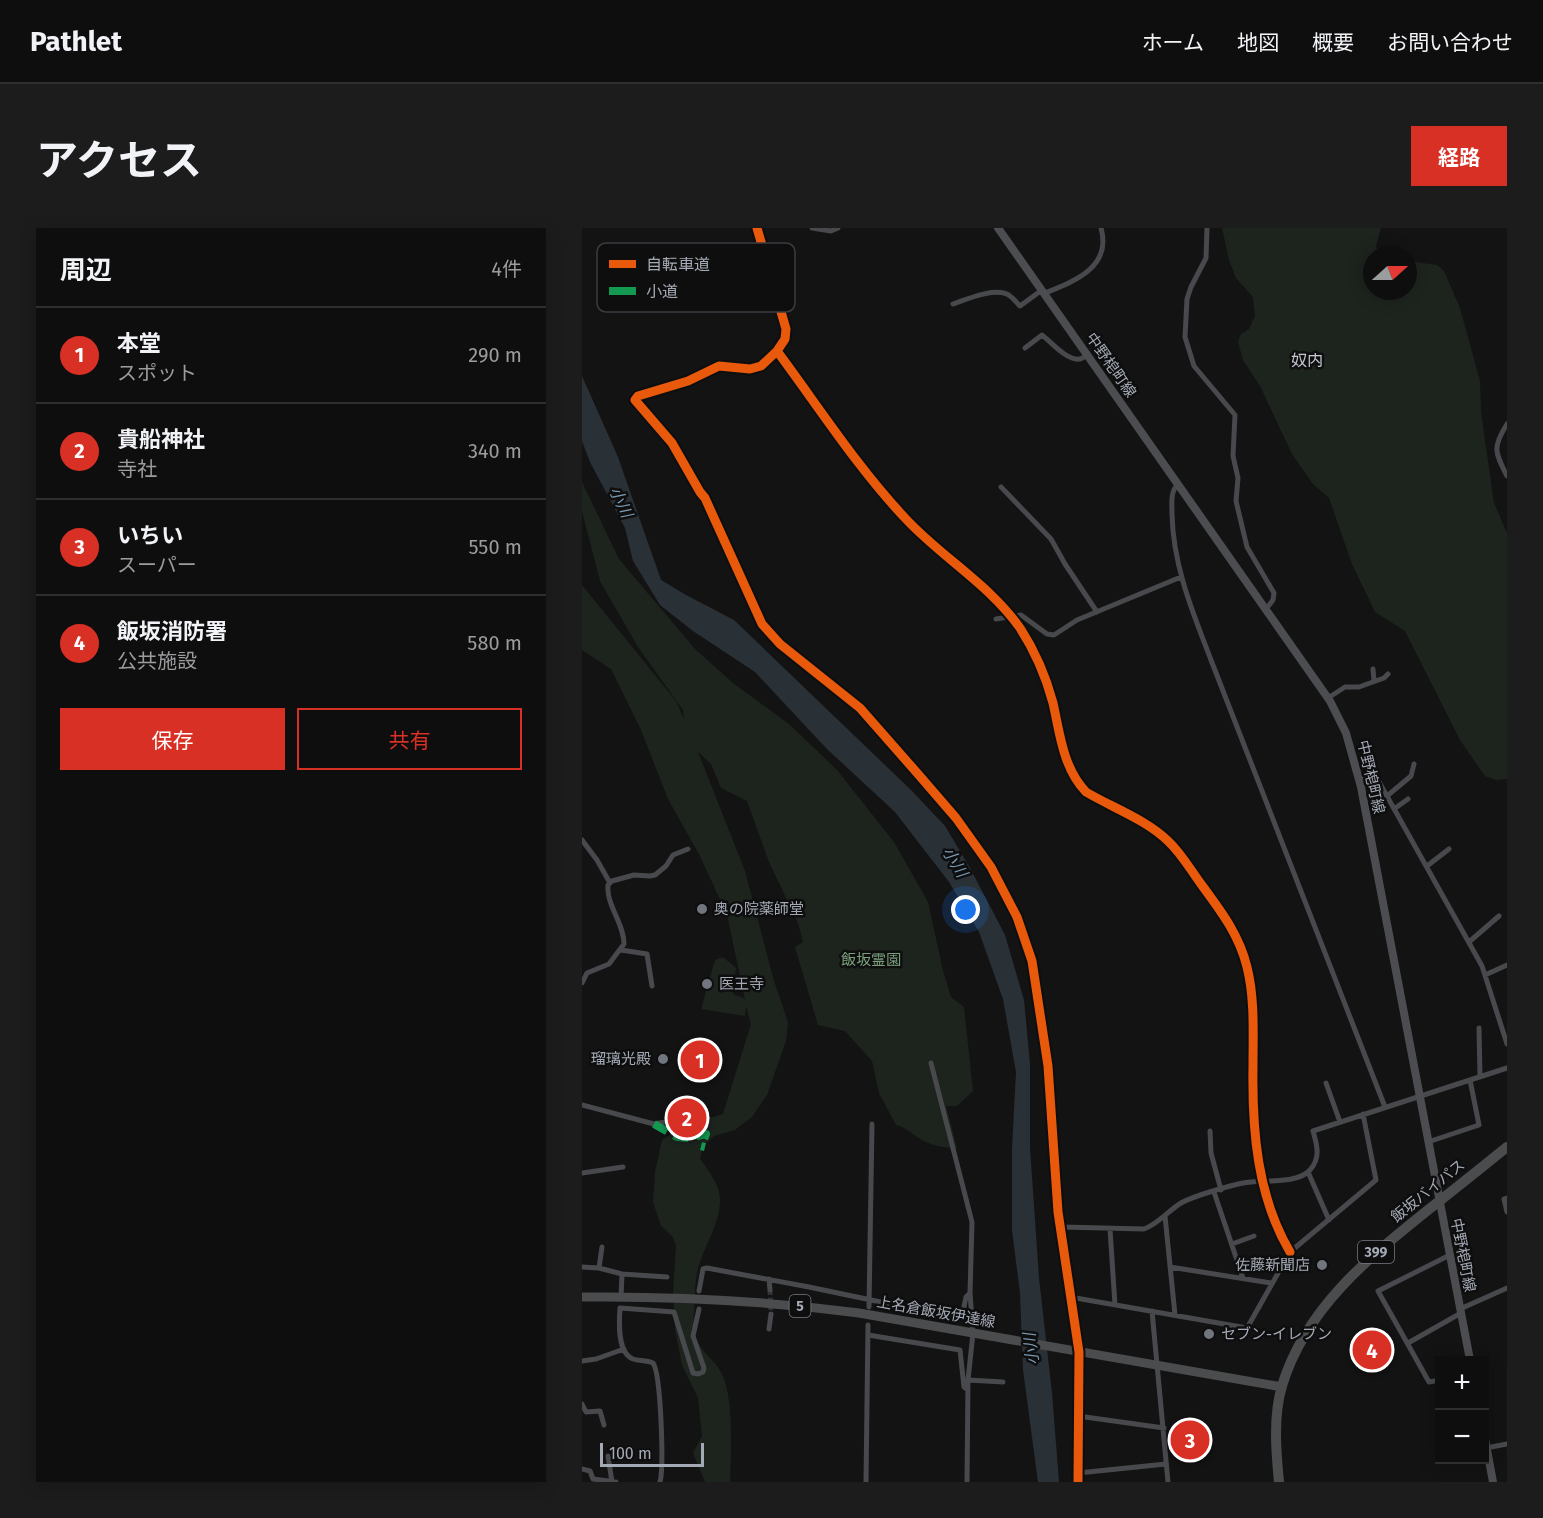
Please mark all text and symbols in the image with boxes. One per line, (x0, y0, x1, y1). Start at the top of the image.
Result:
text: Pathlet (30, 25, 122, 58)
text: ホーム (1142, 30, 1204, 56)
text: 地図 (1237, 30, 1279, 56)
text: 概要 (1312, 30, 1354, 56)
text: お問い合わせ (1387, 30, 1513, 56)
button: 経路 (1411, 126, 1507, 186)
text: アクセス (36, 136, 202, 186)
legend (597, 243, 795, 312)
north arrow (1363, 246, 1417, 300)
text: 周辺 (60, 255, 112, 286)
text: 自転車道 (646, 255, 710, 274)
text: 4件 (491, 257, 522, 281)
text: 小道 (646, 282, 678, 301)
street label: 中野梍町線 (1082, 329, 1140, 401)
text: 本堂 (117, 330, 161, 357)
text: 1 (75, 343, 84, 367)
text: 290 m (468, 343, 522, 367)
district label: 奴内 (1291, 351, 1323, 370)
text: スポット (117, 361, 197, 385)
text: 貴船神社 (117, 426, 205, 453)
text: 2 (74, 439, 85, 463)
text: 340 m (468, 439, 522, 463)
text: 寺社 (117, 457, 157, 481)
water label: 小川 (605, 483, 637, 522)
text: いちい (117, 522, 183, 549)
text: 3 (74, 535, 85, 559)
text: 550 m (468, 535, 522, 559)
text: スーパー (117, 553, 197, 577)
text: 飯坂消防署 (117, 618, 227, 645)
text: 4 (74, 631, 85, 655)
text: 580 m (467, 631, 522, 655)
text: 公共施設 (117, 649, 197, 673)
button: 保存 (60, 708, 285, 770)
button: 共有 (297, 708, 522, 770)
street label: 中野梍町線 (1354, 738, 1388, 816)
water label: 小川 (938, 843, 973, 882)
your location (951, 895, 980, 924)
place label: 奥の院薬師堂 (714, 900, 804, 918)
marker: 奥の院薬師堂 (695, 902, 709, 916)
park label: 飯坂霊園 (841, 951, 901, 969)
place label: 医王寺 (719, 975, 764, 993)
marker: 医王寺 (700, 977, 714, 991)
pin: 1 (680, 1038, 720, 1082)
place label: 瑠璃光殿 (591, 1050, 651, 1068)
marker: 瑠璃光殿 (656, 1052, 670, 1066)
pin: 2 (668, 1096, 706, 1140)
street label: 飯坂バイパス (1387, 1156, 1469, 1226)
street label: 中野梍町線 (1447, 1216, 1479, 1294)
road number: 399 (1358, 1241, 1394, 1263)
place label: 佐藤新聞店 (1235, 1256, 1310, 1274)
marker: 佐藤新聞店 (1315, 1258, 1329, 1272)
street label: 上名倉飯坂伊達線 (875, 1293, 997, 1331)
road number: 5 (790, 1295, 810, 1317)
place label: セブン-イレブン (1221, 1325, 1332, 1343)
marker: セブン-イレブン (1202, 1327, 1216, 1341)
pin: 4 (1352, 1328, 1392, 1372)
water label: 小川 (1019, 1330, 1042, 1366)
map controls (1435, 1356, 1489, 1464)
button: + (1435, 1356, 1489, 1410)
button: − (1435, 1410, 1489, 1464)
pin: 3 (1170, 1418, 1210, 1462)
scale bar (600, 1440, 704, 1468)
text: 100 m (609, 1444, 652, 1463)

